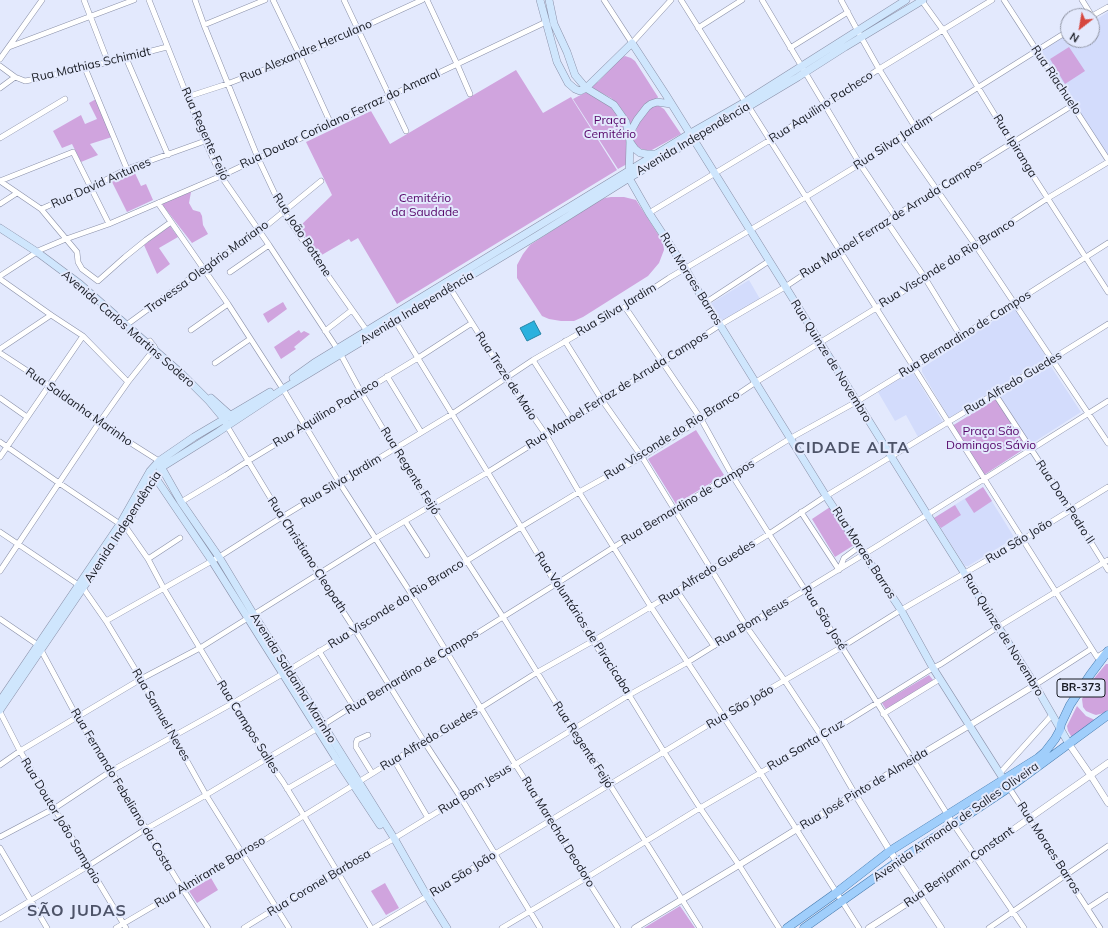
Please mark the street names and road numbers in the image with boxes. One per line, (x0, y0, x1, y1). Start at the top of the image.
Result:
street label: Rua Alexandre Herculano (238, 17, 374, 85)
street label: Rua Riachuelo (1028, 43, 1084, 117)
street label: Rua Mathias Schimidt (30, 44, 152, 86)
street label: Rua Doutor Coriolano Ferraz do Amaral (238, 66, 442, 172)
street label: Rua Aquilino Pacheco (766, 68, 876, 146)
street label: Rua Regente Feijó (178, 85, 232, 183)
street label: Avenida Independência (634, 99, 752, 179)
street label: Rua Silva Jardim (851, 111, 935, 173)
street label: Rua Ipiranga (990, 112, 1040, 180)
street label: Rua David Antunes (49, 155, 153, 211)
street label: Rua Manoel Ferraz de Arruda Campos (797, 157, 985, 281)
street label: Rua João Bottene (270, 191, 334, 279)
street label: Rua Visconde do Rio Branco (877, 215, 1017, 311)
street label: Travessa Olegário Mariano (143, 217, 271, 317)
street label: Rua Moraes Barros (657, 230, 725, 328)
street label: Avenida Carlos Martins Sodero (59, 267, 197, 391)
street label: Avenida Independência (358, 268, 476, 348)
street label: Rua Silva Jardim (573, 280, 659, 340)
street label: Rua Bernardino de Campos (896, 287, 1034, 381)
street label: Rua Quinze de Novembro (787, 297, 875, 425)
street label: Rua Manoel Ferraz de Arruda Campos (523, 328, 711, 452)
street label: Rua Treze de Maio (472, 329, 540, 423)
street label: Rua Alfredo Guedes (962, 348, 1064, 418)
street label: Rua Saldanha Marinho (23, 365, 135, 449)
street label: Rua Aquilino Pacheco (270, 376, 382, 450)
street label: Rua Visconde do Rio Branco (602, 387, 742, 483)
street label: Rua Regente Feijó (377, 425, 443, 517)
street label: Rua Silva Jardim (298, 451, 384, 511)
street label: Rua Bernardino de Campos (619, 456, 757, 548)
street label: Rua Dom Pedro II (1033, 457, 1097, 547)
street label: Avenida Independência (82, 469, 164, 585)
street label: Rua Christiano Cleopath (264, 494, 350, 616)
street label: Rua Moraes Barros (829, 504, 899, 602)
street label: Rua São João (983, 515, 1055, 567)
street label: Rua Alfredo Guedes (656, 536, 758, 608)
street label: Rua Voluntários de Piracicaba (532, 549, 634, 697)
street label: Rua Visconde do Rio Branco (326, 556, 466, 652)
street label: Rua Quinze de Novembro (959, 571, 1047, 699)
street label: Rua São José (798, 583, 850, 653)
street label: Rua Bom Jesus (712, 594, 792, 650)
street label: Avenida Saldanha Marinho (247, 610, 339, 746)
street label: Rua Bernardino de Campos (343, 626, 481, 718)
street label: Rua Samuel Neves (129, 666, 193, 764)
street label: Rua Campos Salles (213, 678, 283, 776)
road number: BR-373 (1057, 679, 1105, 697)
street label: Rua São João (704, 682, 776, 732)
street label: Rua Regente Feijó (550, 699, 616, 791)
street label: Rua Alfredo Guedes (378, 704, 480, 774)
street label: Rua Fernando Febeliano da Costa (68, 706, 176, 874)
street label: Rua Santa Cruz (765, 716, 847, 774)
street label: Rua José Pinto de Almeida (797, 745, 931, 833)
street label: Rua Doutor João Sampaio (18, 756, 104, 886)
street label: Avenida Armando de Salles Oliveira (870, 759, 1042, 885)
street label: Rua Bom Jesus (436, 761, 514, 817)
street label: Rua Marechal Deodoro (518, 774, 598, 890)
street label: Rua Moraes Barros (1014, 799, 1084, 897)
street label: Rua Benjamin Constant (901, 824, 1017, 910)
street label: Rua Almirante Barroso (152, 833, 268, 911)
street label: Rua Coronel Barbosa (265, 846, 373, 920)
street label: Rua São João (427, 848, 499, 900)

